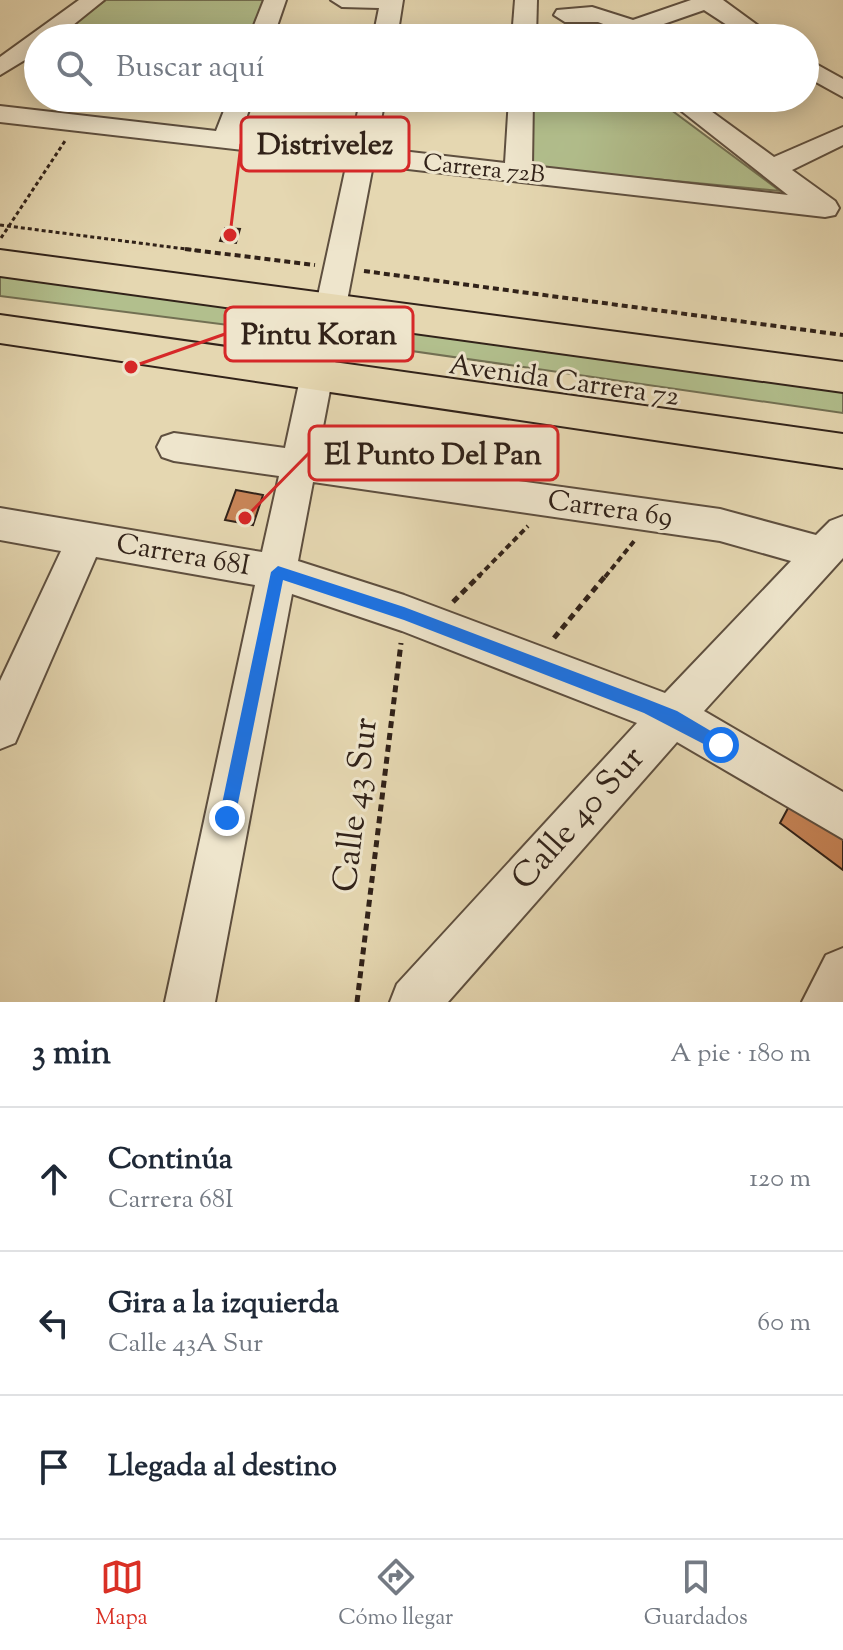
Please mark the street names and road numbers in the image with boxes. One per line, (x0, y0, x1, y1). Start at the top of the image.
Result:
street label: Carrera 72B (421, 147, 547, 193)
street label: Avenida Carrera 72 (446, 346, 682, 418)
street label: Carrera 69 (545, 481, 675, 539)
street label: Carrera 68I (113, 525, 253, 587)
street label: Calle 43 Sur (322, 715, 392, 895)
street label: Calle 40 Sur (501, 736, 657, 902)

